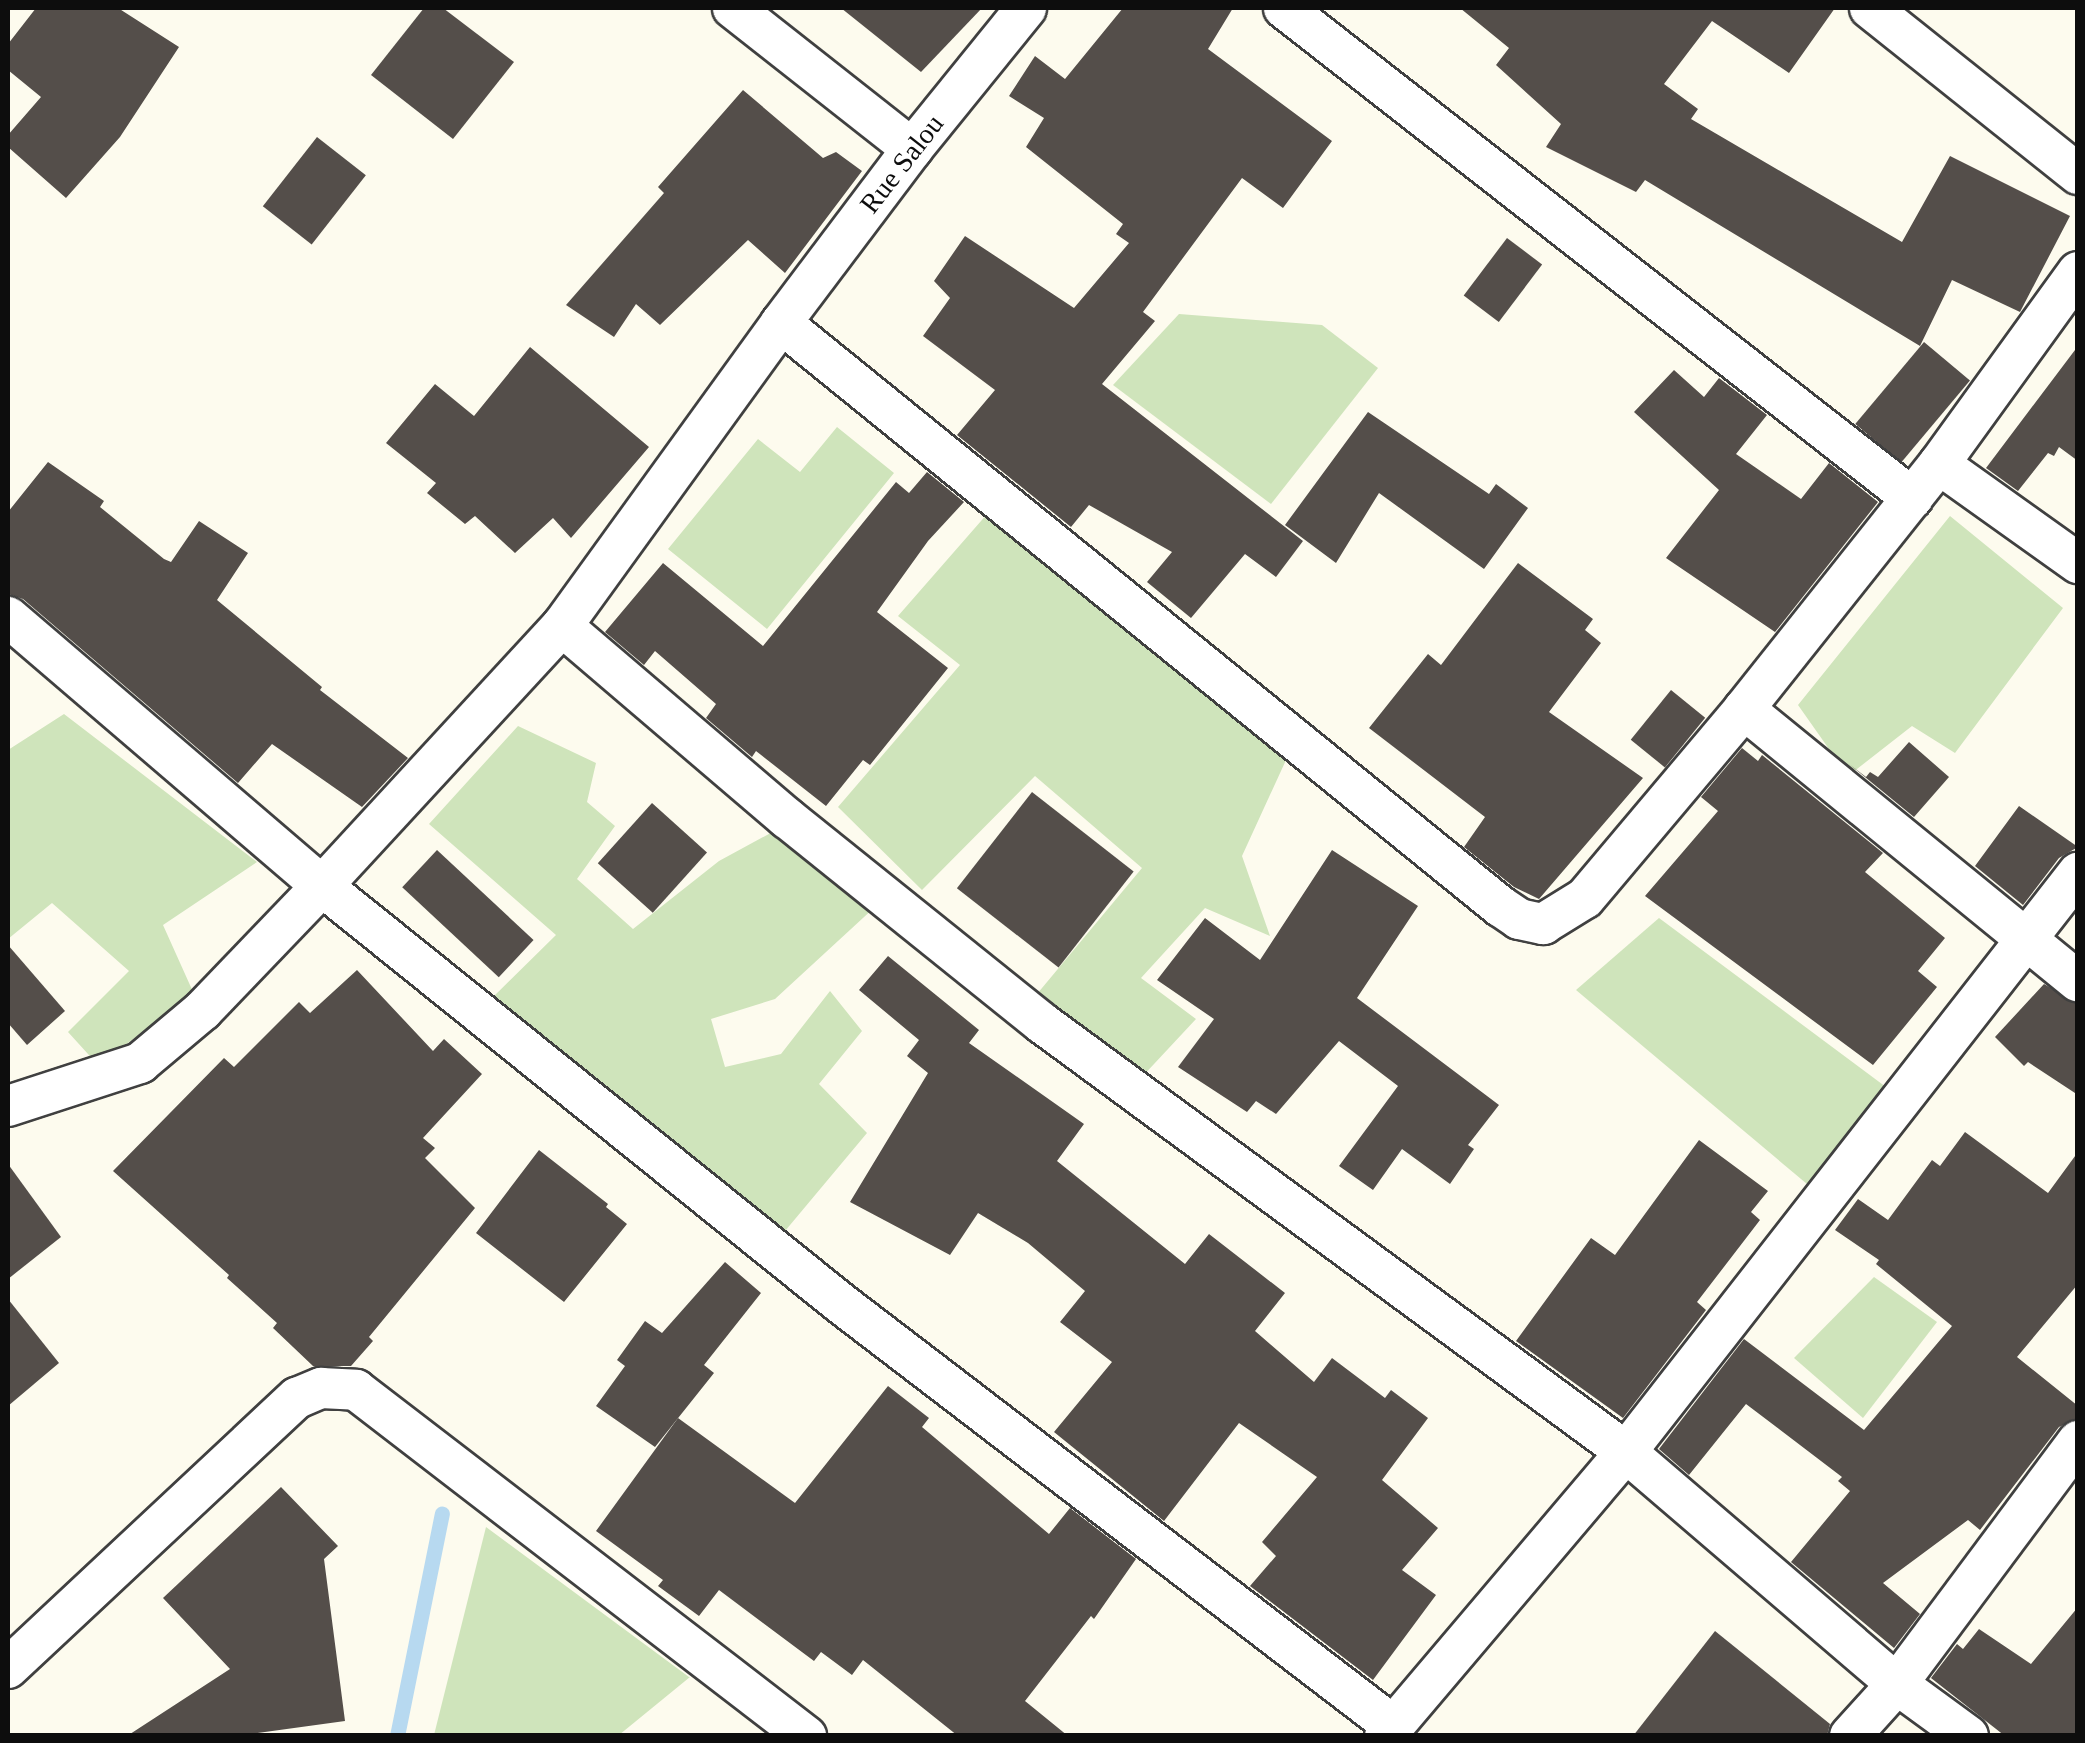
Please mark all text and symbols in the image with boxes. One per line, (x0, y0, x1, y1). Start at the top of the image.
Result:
street label: Rue Salou (853, 108, 951, 220)

